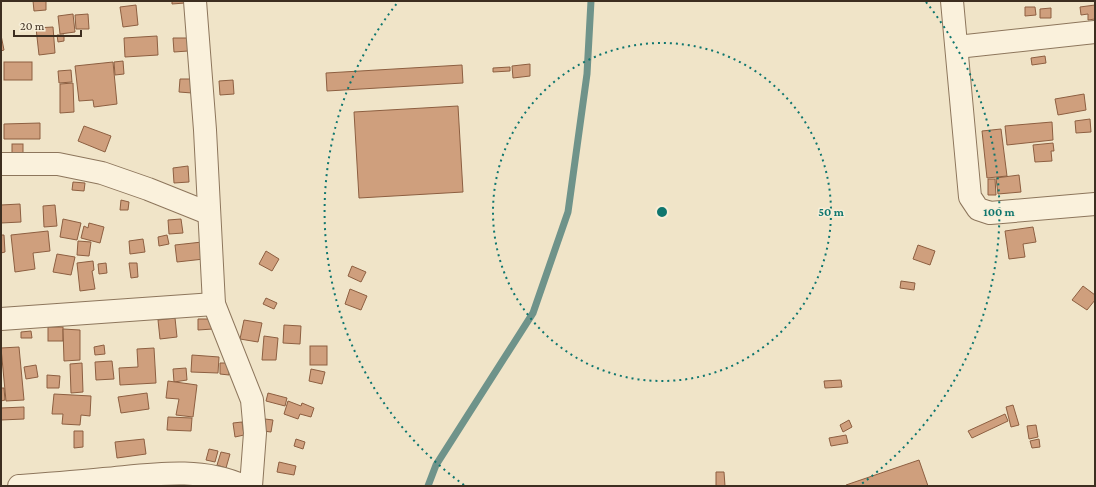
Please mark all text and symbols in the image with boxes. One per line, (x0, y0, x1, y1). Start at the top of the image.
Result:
scale bar (14, 12, 81, 38)
text: 20 m (20, 19, 45, 33)
centre of rings (655, 205, 669, 219)
text: 50 m (818, 205, 845, 219)
text: 100 m (983, 205, 1016, 219)

